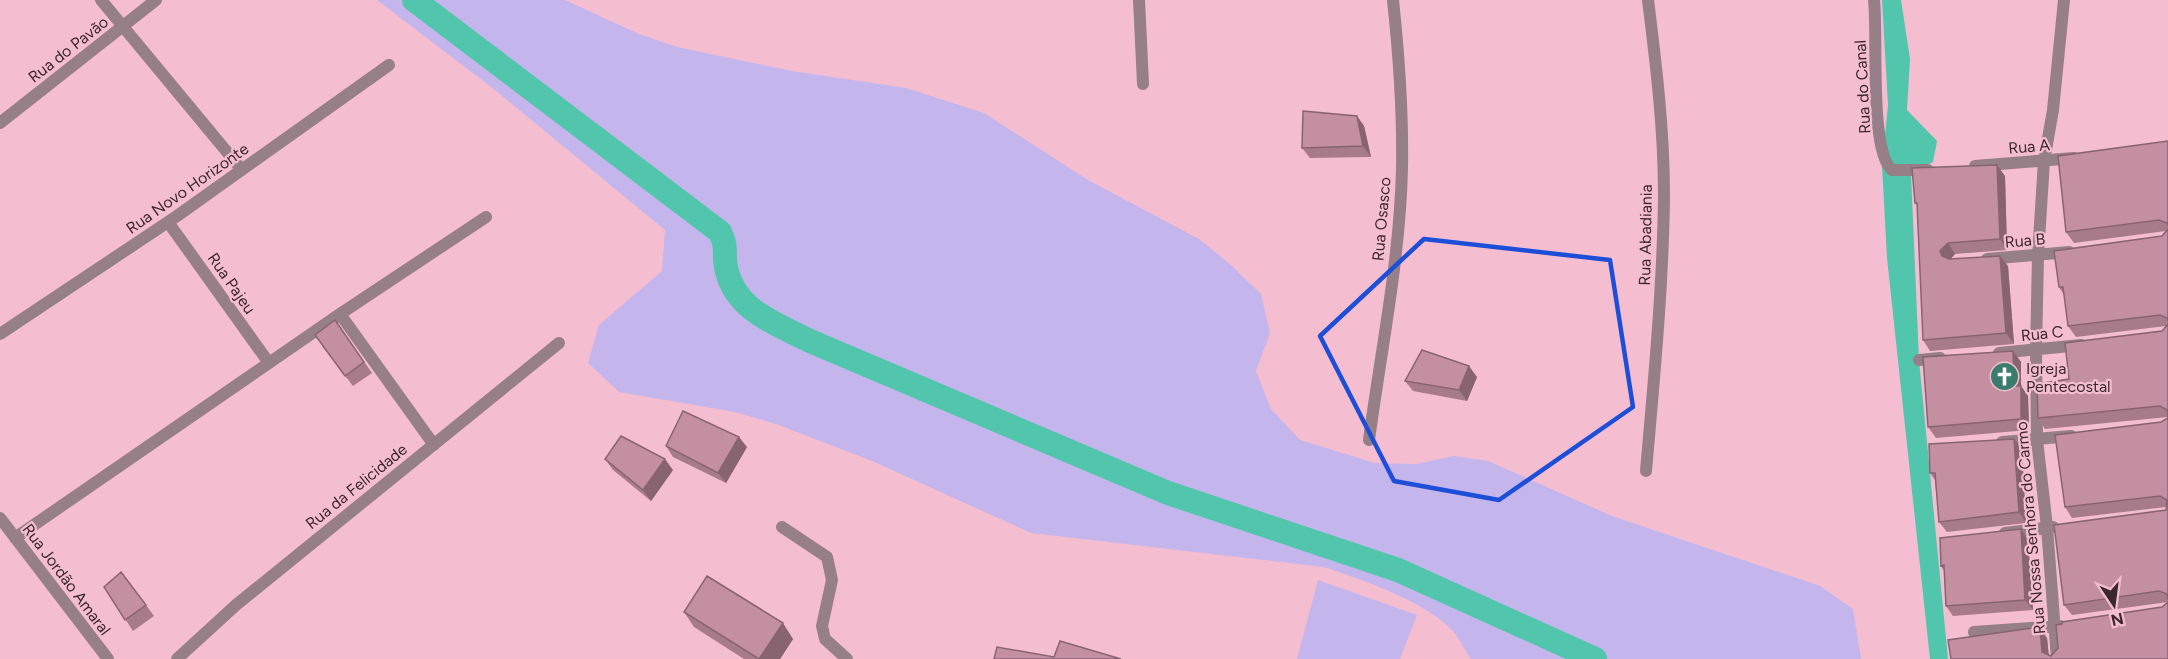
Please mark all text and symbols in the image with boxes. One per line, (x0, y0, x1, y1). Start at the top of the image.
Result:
street label: Rua do Pavão (24, 12, 112, 87)
street label: Rua do Canal (1851, 40, 1874, 134)
street label: Rua A (2007, 135, 2051, 158)
street label: Rua Novo Horizonte (122, 139, 252, 238)
street label: Rua Osasco (1368, 176, 1395, 262)
street label: Rua Abadiania (1635, 184, 1656, 286)
street label: Rua B (2004, 229, 2046, 252)
street label: Rua Pajeu (204, 249, 260, 318)
street label: Rua C (2020, 322, 2064, 345)
place label: Igreja Pentecostal (2026, 359, 2111, 396)
church icon: Igreja Pentecostal (1989, 361, 2021, 393)
street label: Rua Nossa Senhora do Carmo (2012, 421, 2049, 635)
street label: Rua da Felicidade (302, 439, 411, 533)
street label: Rua Jordão Amaral (19, 520, 115, 639)
north arrow (2084, 575, 2144, 635)
text: N (2109, 608, 2125, 630)

